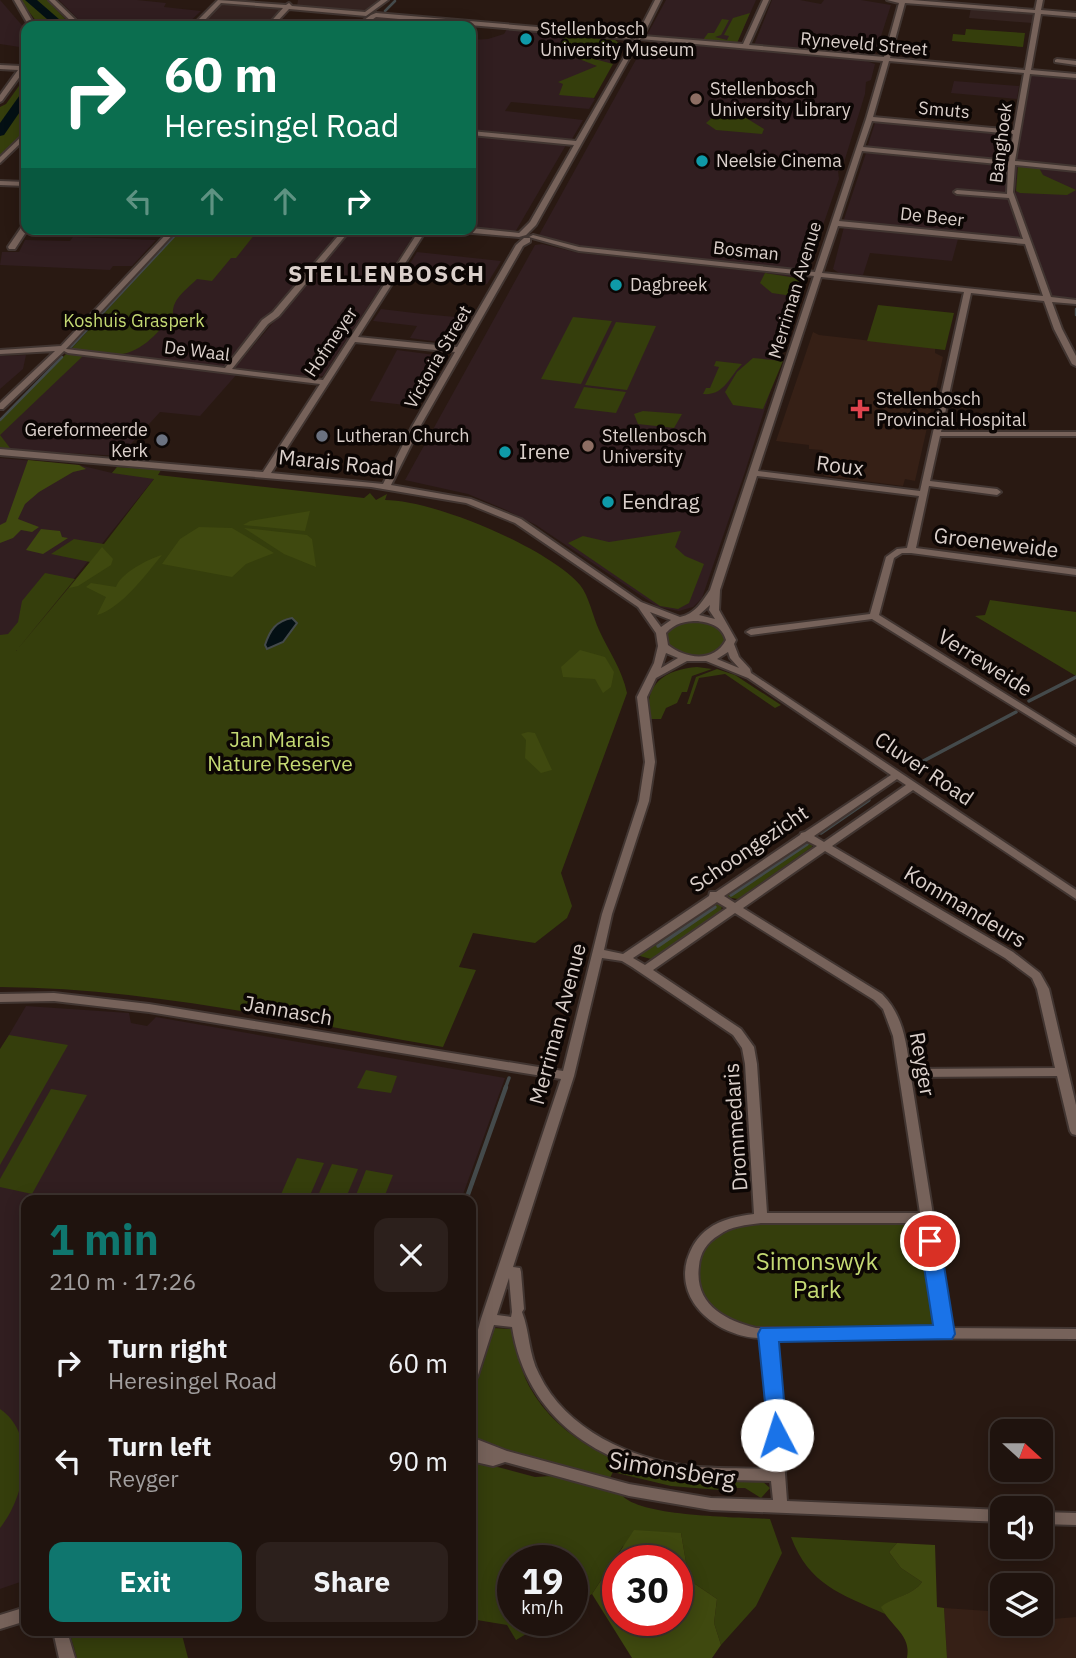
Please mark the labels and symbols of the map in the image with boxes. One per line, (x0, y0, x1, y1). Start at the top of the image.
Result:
place label: Stellenbosch University Museum (540, 17, 694, 61)
street label: Ryneveld Street (799, 26, 929, 61)
marker: Stellenbosch University Museum (518, 31, 534, 47)
place label: Stellenbosch University Library (710, 77, 851, 121)
marker: Stellenbosch University Library (688, 91, 704, 107)
street label: Smuts (917, 96, 971, 123)
street label: Banghoek (984, 101, 1017, 184)
place label: Neelsie Cinema (716, 149, 842, 172)
marker: Neelsie Cinema (694, 153, 710, 169)
street label: De Beer (899, 202, 966, 231)
street label: Merriman Avenue (763, 218, 826, 361)
street label: Bosman (712, 236, 780, 265)
district label: STELLENBOSCH (288, 258, 486, 288)
place label: Dagbreek (630, 273, 708, 296)
marker: Dagbreek (608, 277, 624, 293)
street label: Victoria Street (399, 301, 476, 412)
street label: Hofmeyer (299, 302, 363, 381)
park label: Koshuis Grasperk (63, 309, 205, 332)
street label: De Waal (163, 335, 231, 366)
place label: Stellenbosch Provincial Hospital (876, 387, 1027, 431)
marker: Stellenbosch Provincial Hospital (850, 399, 870, 419)
place label: Gereformeerde Kerk (24, 418, 149, 462)
place label: Lutheran Church (336, 424, 470, 447)
place label: Stellenbosch University (602, 424, 707, 468)
marker: Lutheran Church (314, 428, 330, 444)
marker: Gereformeerde Kerk (154, 432, 170, 448)
place label: Irene (519, 437, 570, 465)
marker: Stellenbosch University (580, 438, 596, 454)
street label: Marais Road (277, 442, 395, 482)
marker: Irene (497, 444, 513, 460)
street label: Roux (815, 448, 866, 482)
place label: Eendrag (622, 487, 700, 515)
marker: Eendrag (600, 494, 616, 510)
street label: Groeneweide (932, 520, 1060, 564)
street label: Verreweide (933, 622, 1038, 702)
park label: Jan Marais Nature Reserve (207, 725, 353, 777)
street label: Cluver Road (870, 725, 979, 811)
street label: Schoongezicht (684, 798, 813, 898)
street label: Kommandeurs (899, 859, 1032, 954)
street label: Merriman Avenue (522, 940, 592, 1107)
street label: Jannasch (242, 988, 335, 1032)
street label: Reyger (904, 1030, 942, 1098)
street label: Drommedaris (717, 1062, 753, 1192)
pin (900, 1211, 960, 1271)
park label: Simonswyk Park (756, 1245, 879, 1305)
position arrow (740, 1398, 814, 1472)
north arrow (990, 1419, 1054, 1482)
street label: Simonsberg (607, 1443, 738, 1495)
speed limit sign: 30 (602, 1545, 693, 1636)

